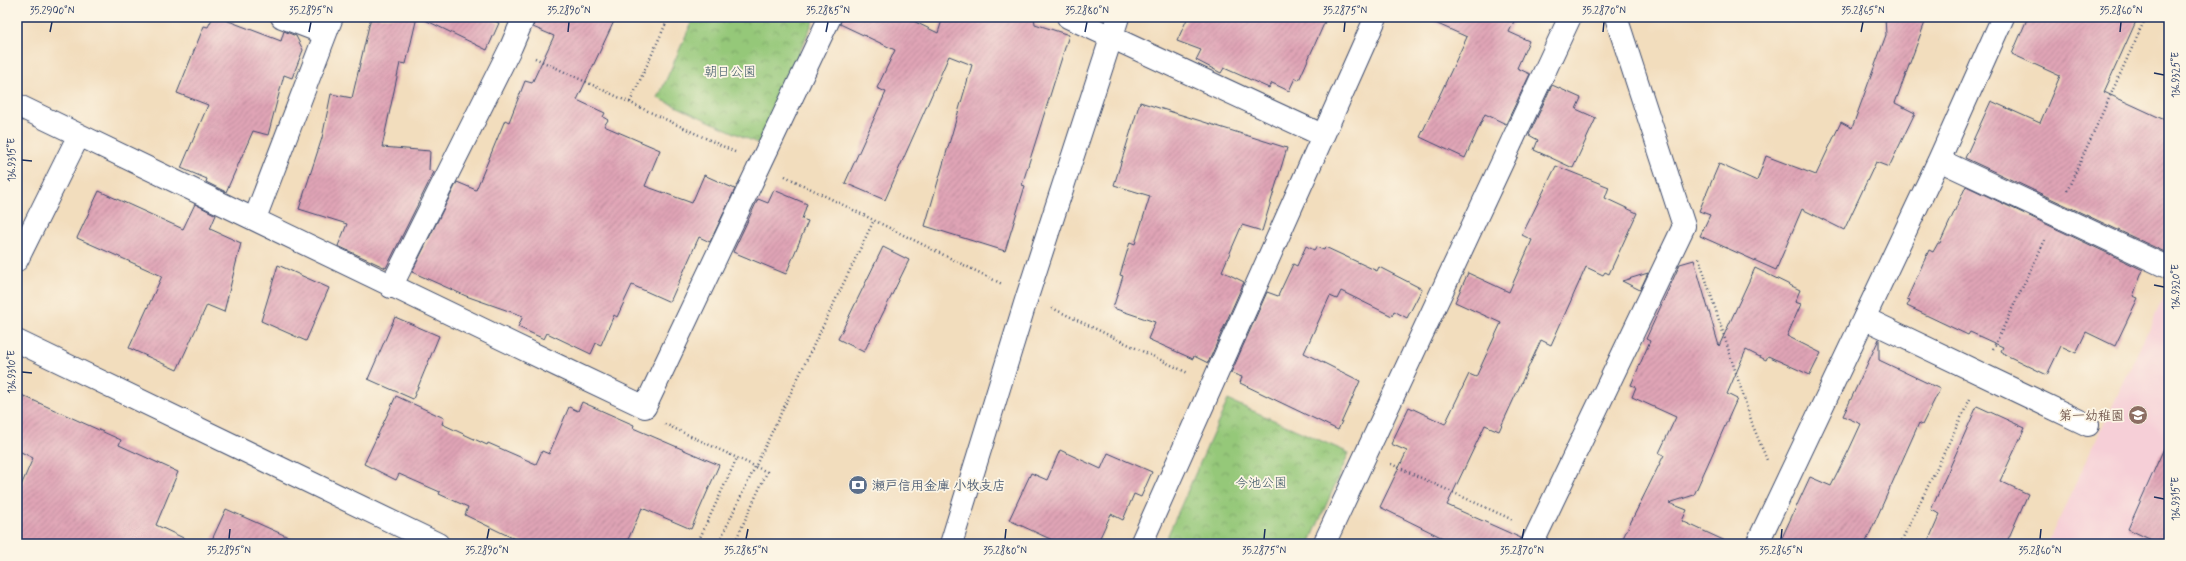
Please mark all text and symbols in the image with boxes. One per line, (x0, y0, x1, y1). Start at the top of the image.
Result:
text: 35.2900°N (30, 4, 75, 18)
text: 35.2895°N (289, 4, 333, 18)
text: 35.2890°N (547, 4, 591, 18)
text: 35.2885°N (806, 4, 850, 18)
text: 35.2880°N (1065, 4, 1109, 18)
text: 35.2875°N (1323, 4, 1367, 18)
text: 35.2870°N (1582, 4, 1626, 18)
text: 35.2865°N (1841, 4, 1885, 18)
text: 35.2860°N (2100, 4, 2143, 18)
text: 136.9325°E (2169, 52, 2183, 98)
park label: 朝日公園 (704, 64, 756, 81)
text: 136.9315°E (5, 138, 19, 182)
text: 136.9320°E (2169, 264, 2183, 310)
text: 136.9310°E (5, 350, 19, 394)
school or university icon: 第一幼稚園 (2127, 404, 2149, 426)
place label: 第一幼稚園 (2059, 408, 2124, 425)
bank icon: 瀬戸信用金庫 小牧支店 (847, 474, 869, 496)
park label: 今池公園 (1235, 475, 1287, 492)
text: 136.9315°E (2169, 477, 2183, 521)
place label: 瀬戸信用金庫 小牧支店 (872, 478, 1006, 495)
text: 35.2895°N (207, 544, 251, 558)
text: 35.2890°N (465, 544, 509, 558)
text: 35.2885°N (724, 544, 768, 558)
text: 35.2880°N (983, 544, 1027, 558)
text: 35.2875°N (1242, 544, 1286, 558)
text: 35.2870°N (1500, 544, 1544, 558)
text: 35.2865°N (1759, 544, 1803, 558)
text: 35.2860°N (2019, 544, 2062, 558)

